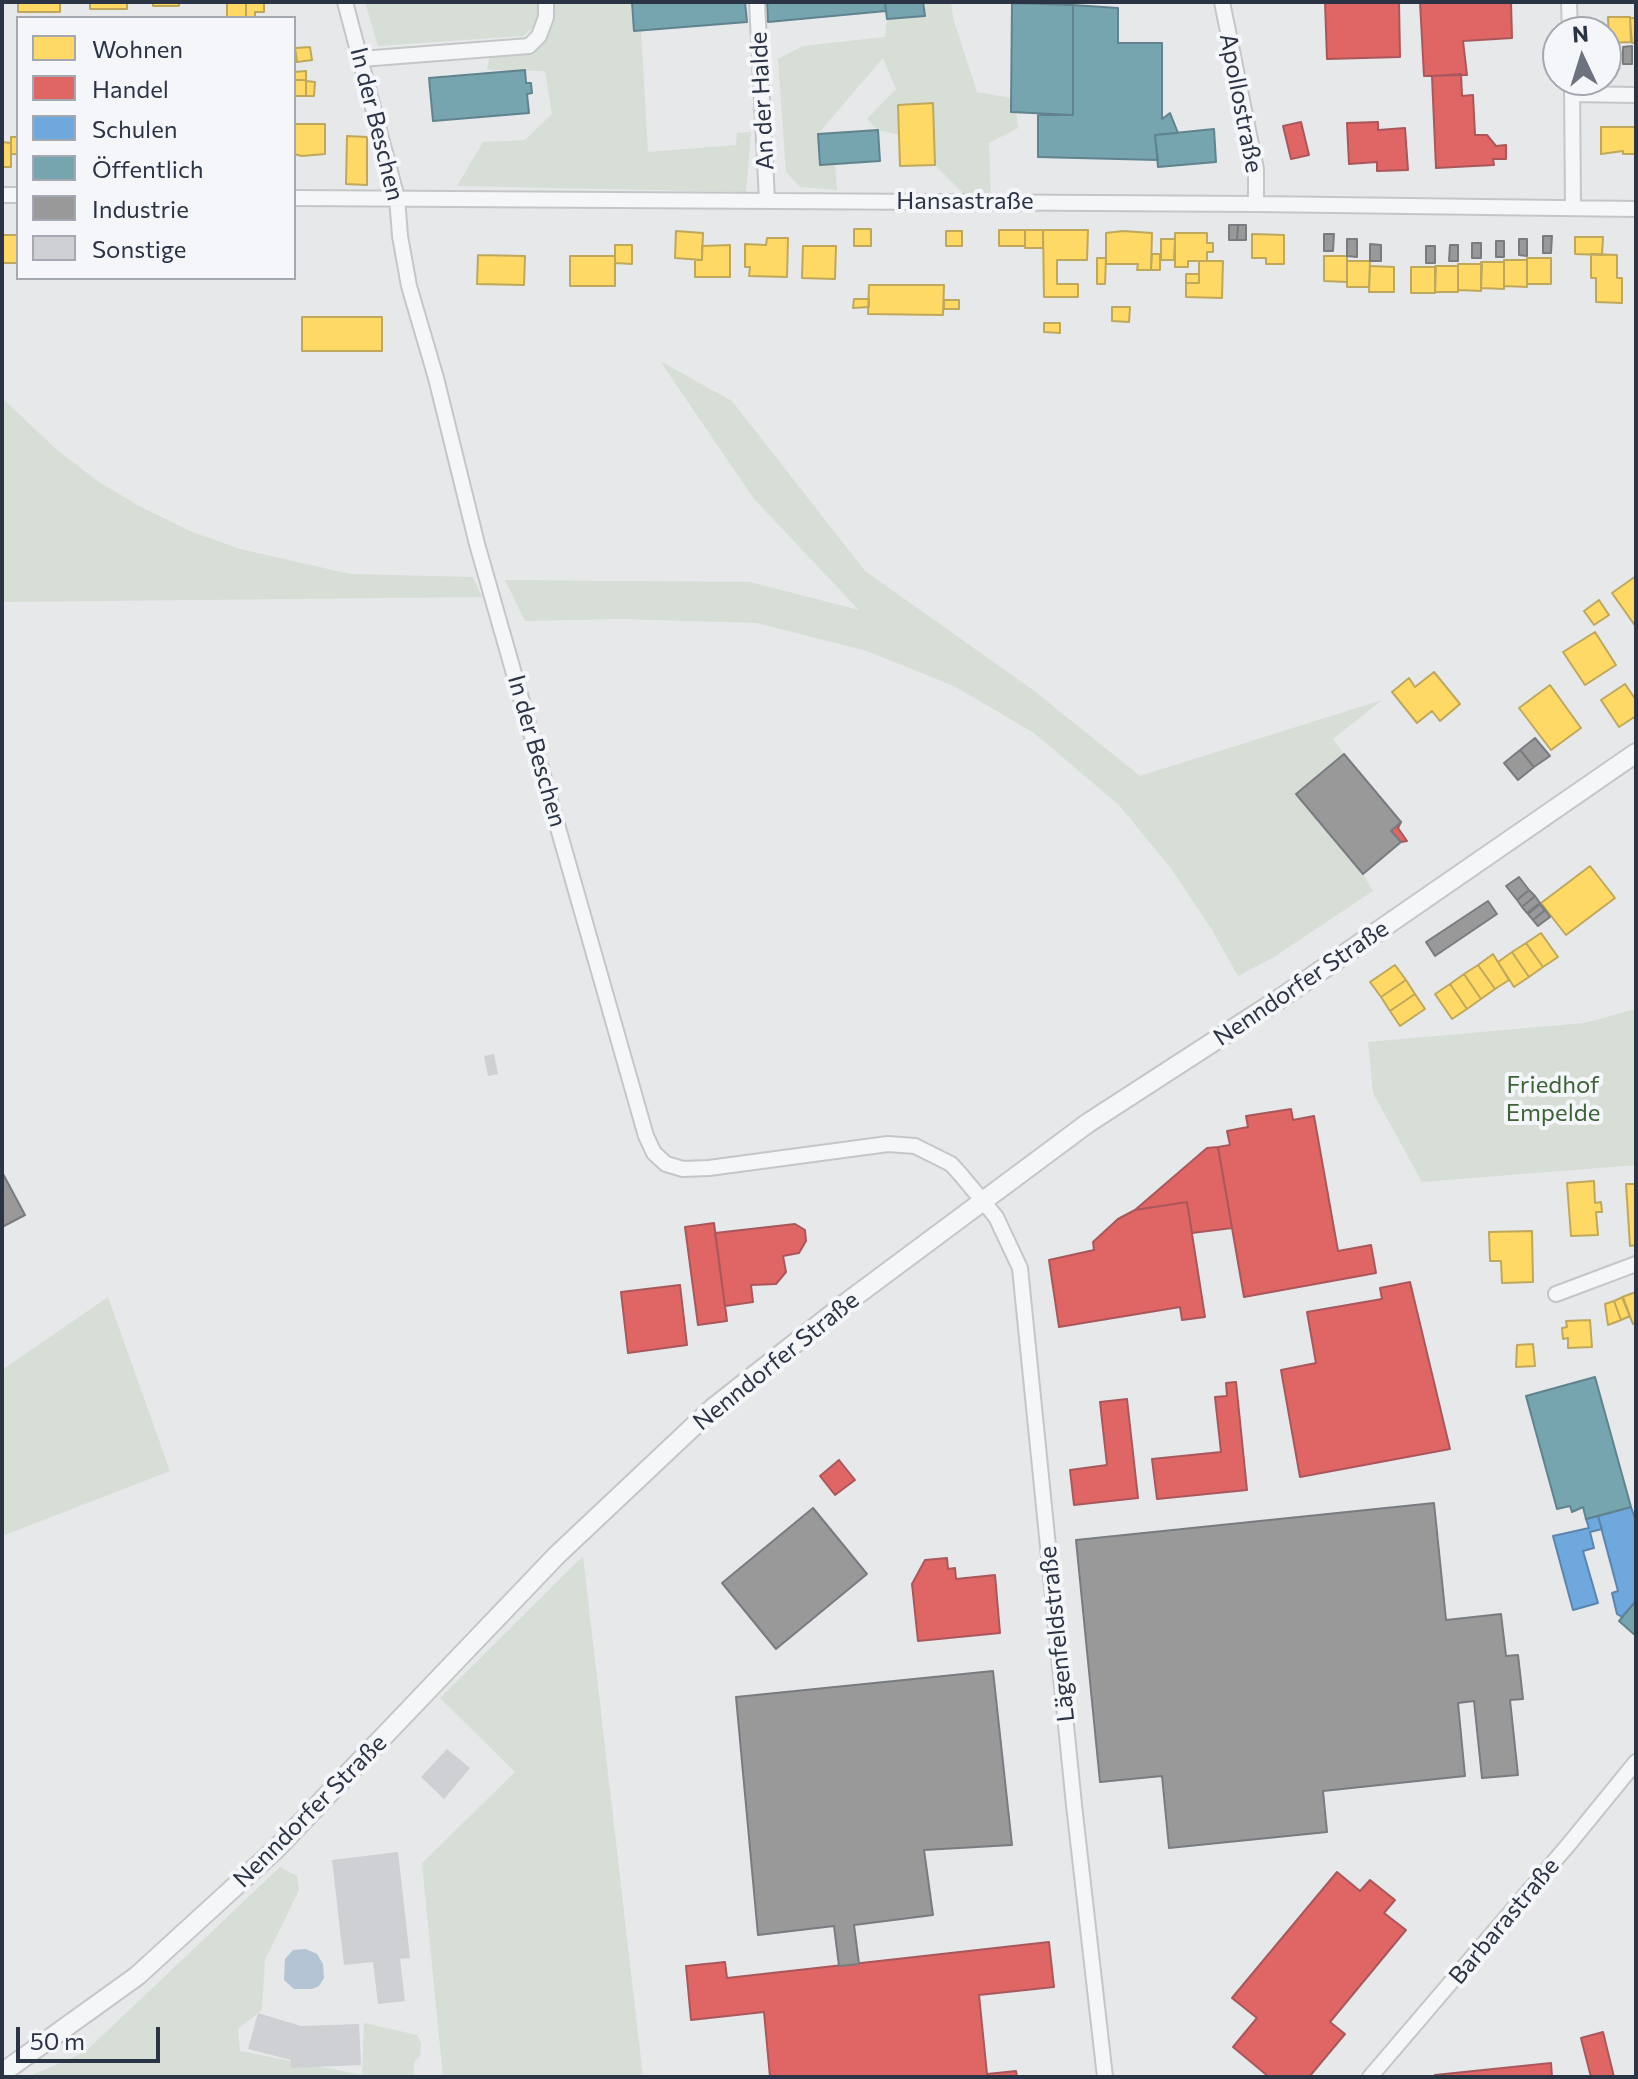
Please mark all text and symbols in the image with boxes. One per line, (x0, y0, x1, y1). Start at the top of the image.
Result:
legend (16, 16, 296, 280)
north arrow (1542, 16, 1622, 96)
text: N (1571, 20, 1590, 48)
street label: An der Halde (744, 31, 780, 171)
street label: Apollostraße (1213, 31, 1269, 175)
text: Wohnen (92, 34, 183, 63)
street label: In der Beschen (344, 44, 410, 204)
text: Handel (92, 74, 169, 103)
text: Schulen (92, 114, 178, 143)
text: Öffentlich (92, 154, 204, 183)
street label: Hansastraße (896, 187, 1034, 215)
text: Industrie (92, 194, 189, 223)
text: Sonstige (92, 234, 186, 263)
street label: In der Beschen (502, 672, 572, 830)
street label: Nenndorfer Straße (1208, 914, 1394, 1052)
park label: Friedhof Empelde (1506, 1071, 1600, 1127)
street label: Nenndorfer Straße (687, 1285, 865, 1437)
street label: Lägenfeldstraße (1033, 1545, 1081, 1723)
street label: Nenndorfer Straße (227, 1728, 393, 1894)
street label: Barbarastraße (1443, 1852, 1565, 1990)
scale bar (20, 2011, 164, 2061)
text: 50 m (30, 2026, 85, 2055)

